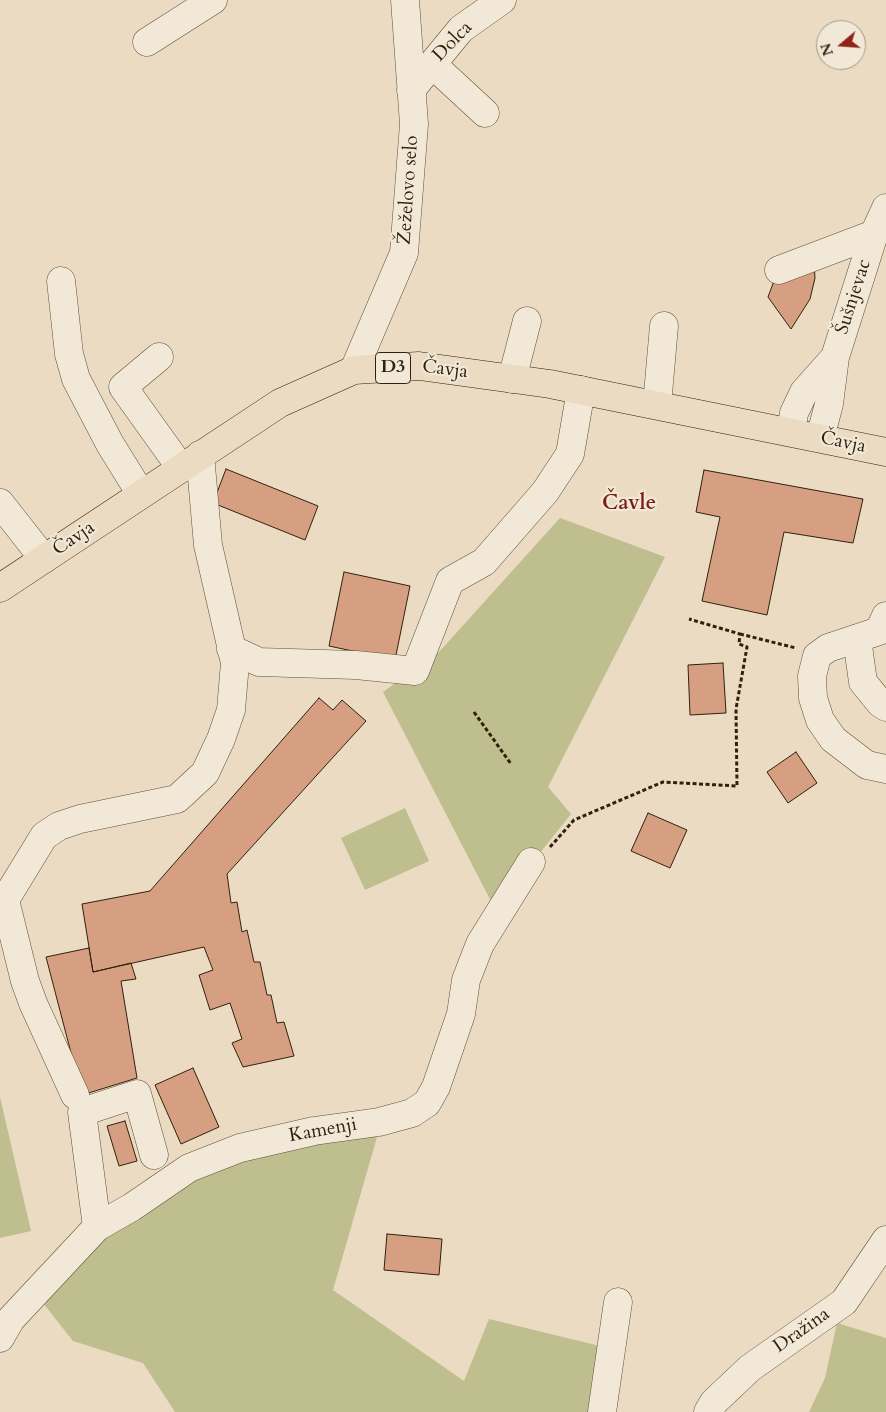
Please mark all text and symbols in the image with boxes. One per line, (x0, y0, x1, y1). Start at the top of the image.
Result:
street label: Dolca (428, 17, 478, 67)
north arrow (816, 20, 866, 70)
text: N (816, 41, 838, 58)
street label: Žeželovo selo (394, 135, 424, 245)
street label: Šušnjevac (831, 257, 877, 337)
road number: D3 (376, 352, 410, 383)
street label: Čavja (421, 356, 469, 384)
street label: Čavja (818, 427, 868, 459)
district label: Čavle (602, 491, 656, 517)
street label: Čavja (49, 517, 99, 561)
street label: Kamenji (287, 1114, 359, 1148)
street label: Dražina (769, 1303, 835, 1359)

